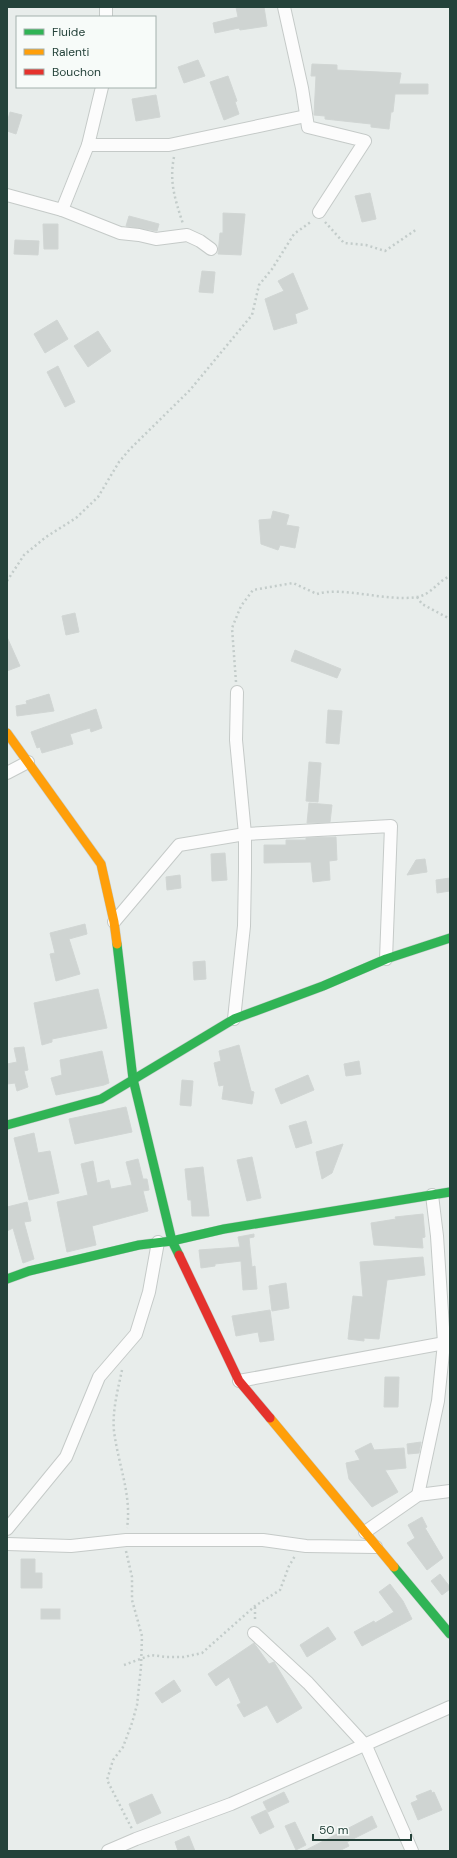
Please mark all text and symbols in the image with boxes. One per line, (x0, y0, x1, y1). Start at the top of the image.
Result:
legend (16, 16, 156, 88)
text: Fluide (52, 24, 85, 40)
text: Ralenti (52, 44, 90, 60)
text: Bouchon (52, 64, 101, 80)
scale bar (313, 1816, 411, 1842)
text: 50 m (319, 1822, 348, 1838)

